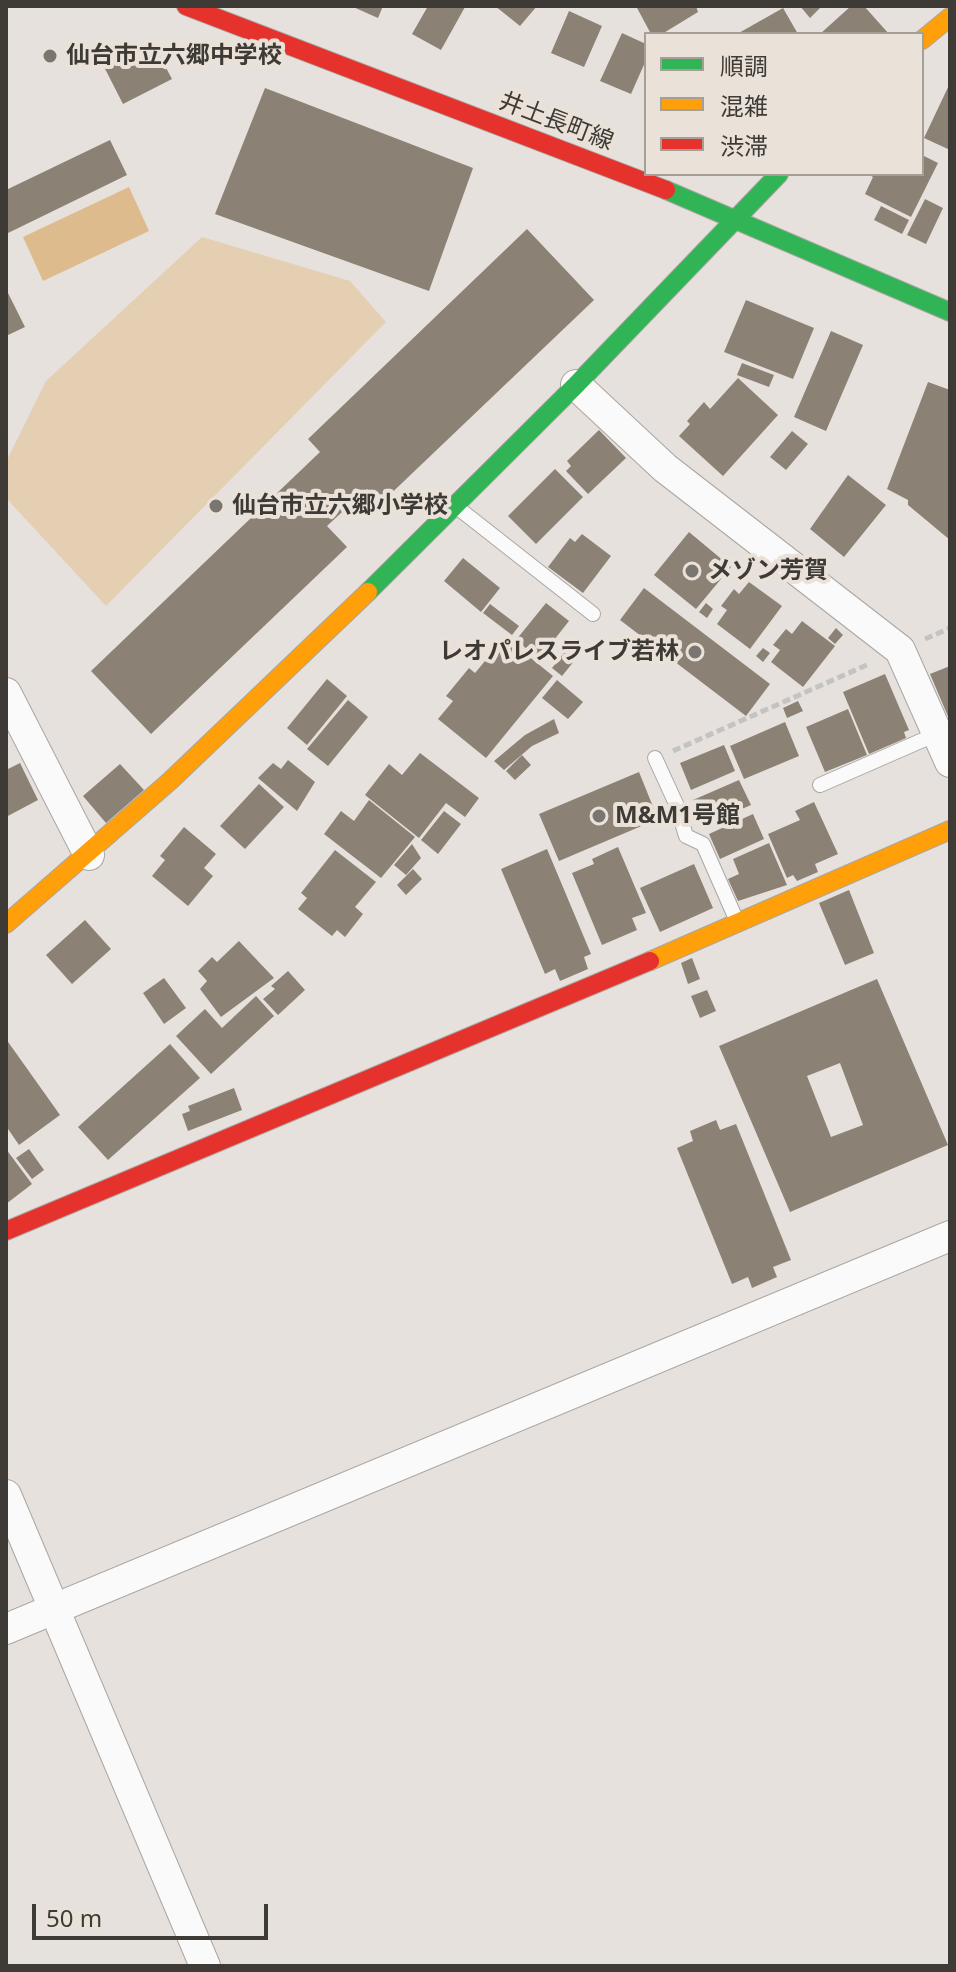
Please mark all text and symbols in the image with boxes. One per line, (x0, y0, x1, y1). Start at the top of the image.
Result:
legend (644, 32, 924, 176)
place label: 仙台市立六郷中学校 (66, 42, 282, 70)
marker: 仙台市立六郷中学校 (41, 47, 59, 65)
text: 順調 (720, 49, 768, 82)
street label: 井土長町線 (495, 87, 617, 157)
text: 混雑 (720, 89, 768, 122)
text: 渋滞 (720, 129, 768, 162)
place label: 仙台市立六郷小学校 (232, 492, 448, 520)
marker: 仙台市立六郷小学校 (207, 497, 225, 515)
place label: メゾン芳賀 (708, 557, 828, 585)
marker: メゾン芳賀 (683, 562, 701, 580)
place label: レオパレスライブ若林 (439, 638, 679, 666)
marker: レオパレスライブ若林 (686, 643, 704, 661)
place label: M&M1号館 (615, 802, 740, 830)
marker: M&M1号館 (590, 807, 608, 825)
scale bar (36, 1888, 272, 1938)
text: 50 m (46, 1901, 102, 1934)

